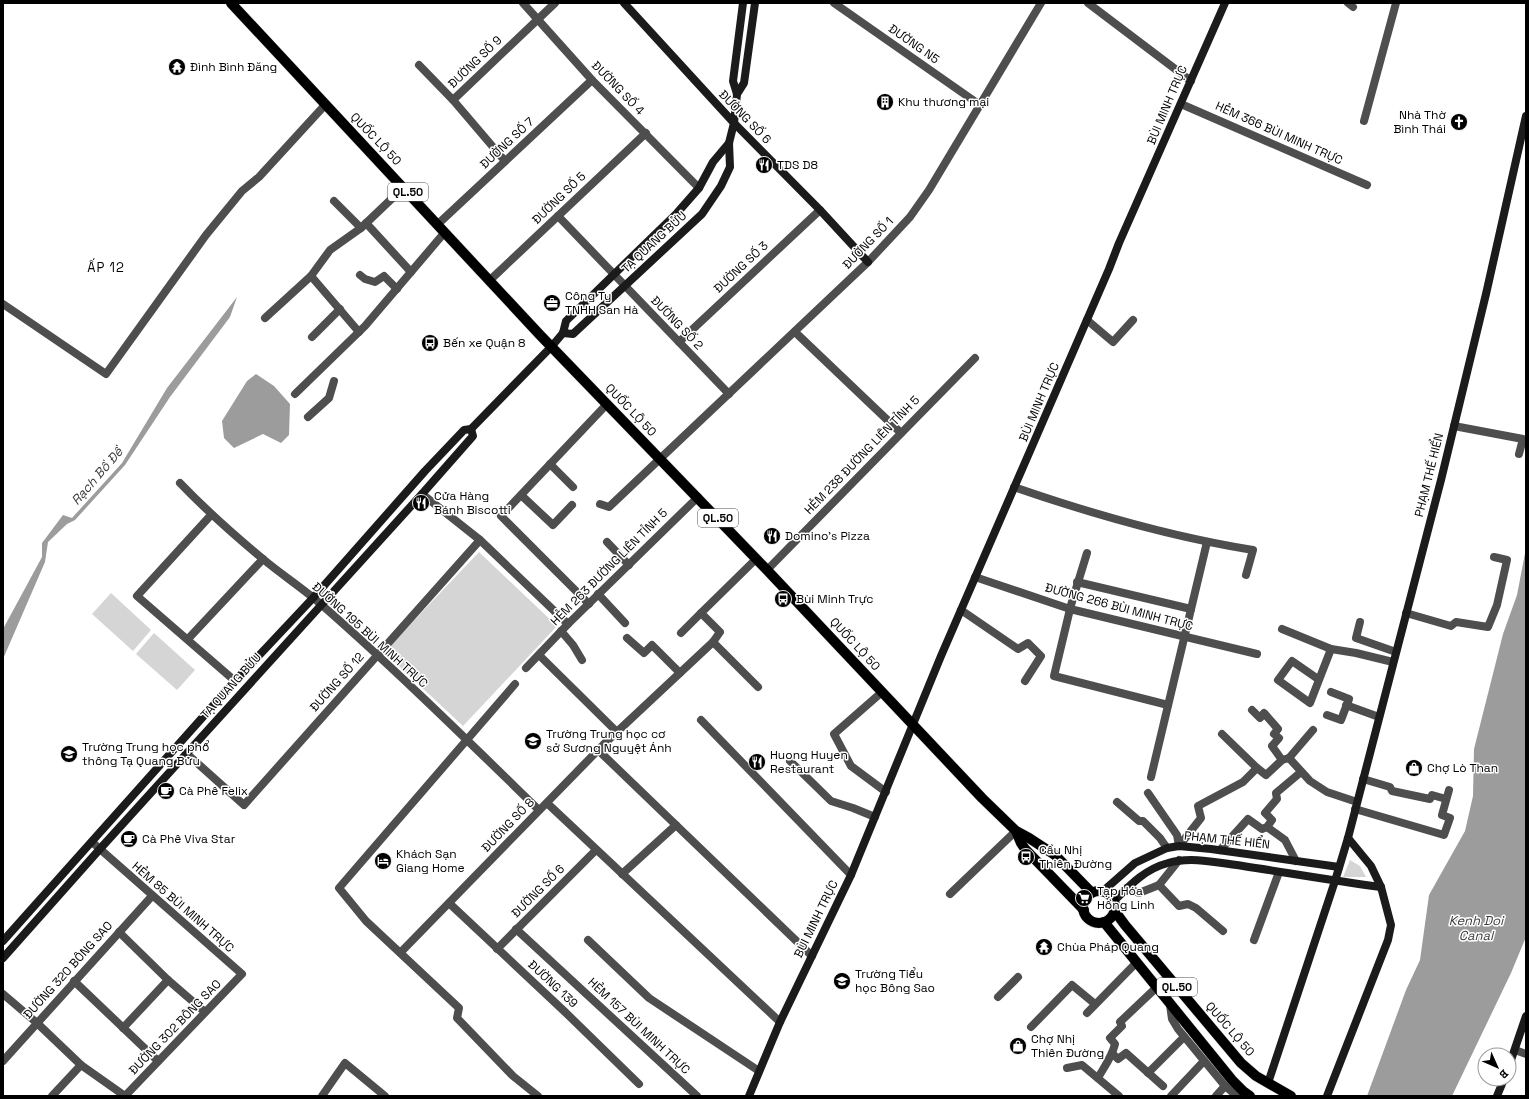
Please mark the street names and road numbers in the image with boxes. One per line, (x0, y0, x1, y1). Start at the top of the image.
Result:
street label: ĐƯỜNG N5 (886, 21, 942, 67)
street label: ĐƯỜNG SỐ 9 (445, 32, 505, 92)
street label: ĐƯỜNG SỐ 4 (588, 58, 648, 119)
street label: BÙI MINH TRỰC (1143, 63, 1191, 147)
street label: ĐƯỜNG SỐ 6 (715, 87, 775, 147)
street label: HẺM 366 BÙI MINH TRỰC (1213, 98, 1345, 168)
street label: QUỐC LỘ 50 (347, 109, 405, 169)
street label: ĐƯỜNG SỐ 7 (477, 114, 538, 172)
street label: ĐƯỜNG SỐ 5 (529, 168, 589, 228)
road number: QL.50 (388, 183, 428, 201)
street label: TẠ QUANG BỬU (618, 208, 690, 276)
street label: ĐƯỜNG SỐ 1 (839, 213, 897, 273)
street label: ĐƯỜNG SỐ 3 (710, 238, 772, 296)
street label: ĐƯỜNG SỐ 2 (647, 293, 707, 353)
street label: BÙI MINH TRỰC (1015, 360, 1063, 444)
street label: QUỐC LỘ 50 (602, 380, 660, 440)
street label: HẺM 238 ĐƯỜNG LIÊN TỈNH 5 (801, 392, 923, 518)
street label: PHẠM THẾ HIỂN (1410, 431, 1447, 519)
street label: HẺM 263 ĐƯỜNG LIÊN TỈNH 5 (547, 505, 671, 629)
road number: QL.50 (698, 509, 738, 527)
street label: ĐƯỜNG 195 BÙI MINH TRỰC (309, 579, 431, 691)
street label: ĐƯỜNG 266 BÙI MINH TRỰC (1043, 580, 1195, 635)
street label: QUỐC LỘ 50 (826, 614, 884, 674)
street label: ĐƯỜNG SỐ 12 (306, 649, 368, 715)
street label: TẠ QUANG BỬU (197, 650, 265, 722)
street label: ĐƯỜNG SỐ 8 (478, 795, 538, 855)
street label: PHẠM THẾ HIỂN (1183, 827, 1271, 852)
street label: HẺM 85 BÙI MINH TRỰC (129, 858, 238, 956)
street label: ĐƯỜNG SỐ 6 (508, 861, 568, 921)
street label: BÙI MINH TRỰC (790, 877, 842, 960)
street label: ĐƯỜNG 320 BÔNG SAO (20, 918, 116, 1022)
street label: ĐƯỜNG 139 (525, 957, 581, 1011)
street label: HẺM 157 BÙI MINH TRỰC (584, 974, 694, 1078)
street label: ĐƯỜNG 302 BÔNG SAO (125, 976, 225, 1078)
road number: QL.50 (1157, 978, 1197, 996)
street label: QUỐC LỘ 50 (1202, 998, 1258, 1060)

